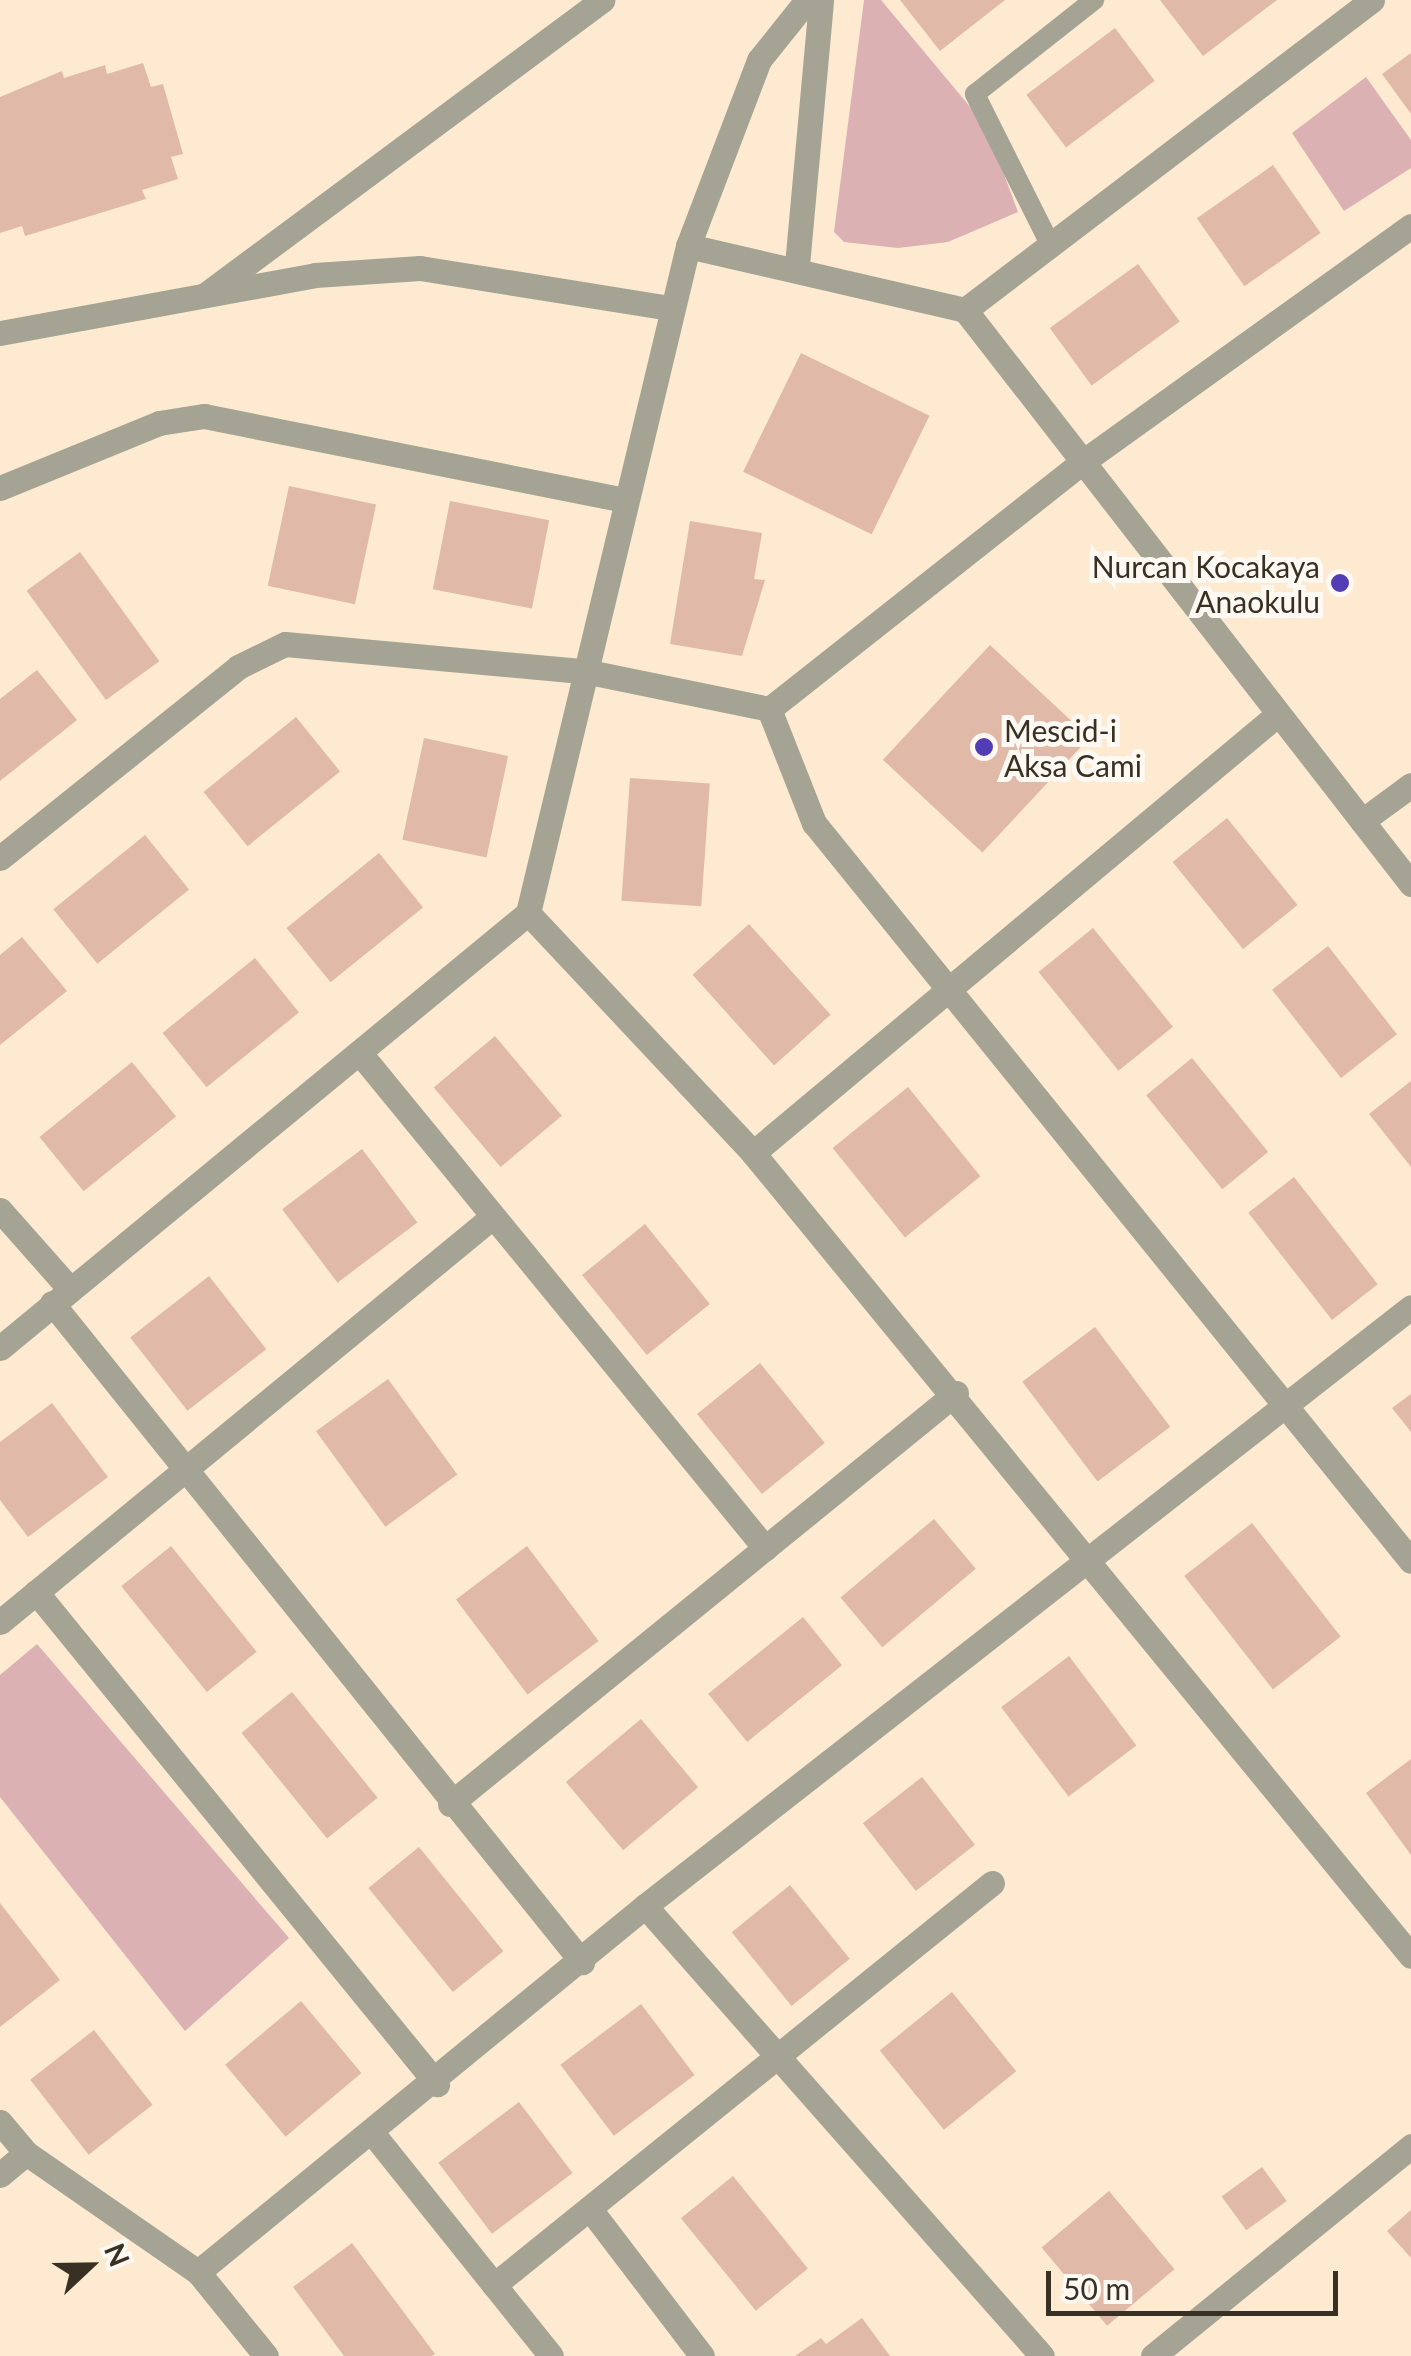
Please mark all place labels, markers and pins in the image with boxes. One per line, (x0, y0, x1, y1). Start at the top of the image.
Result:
place label: Nurcan Kocakaya Anaokulu (1092, 548, 1320, 618)
marker: Nurcan Kocakaya Anaokulu (1329, 572, 1351, 594)
place label: Mescid-i Aksa Cami (1004, 712, 1142, 782)
marker: Mescid-i Aksa Cami (973, 736, 995, 758)

